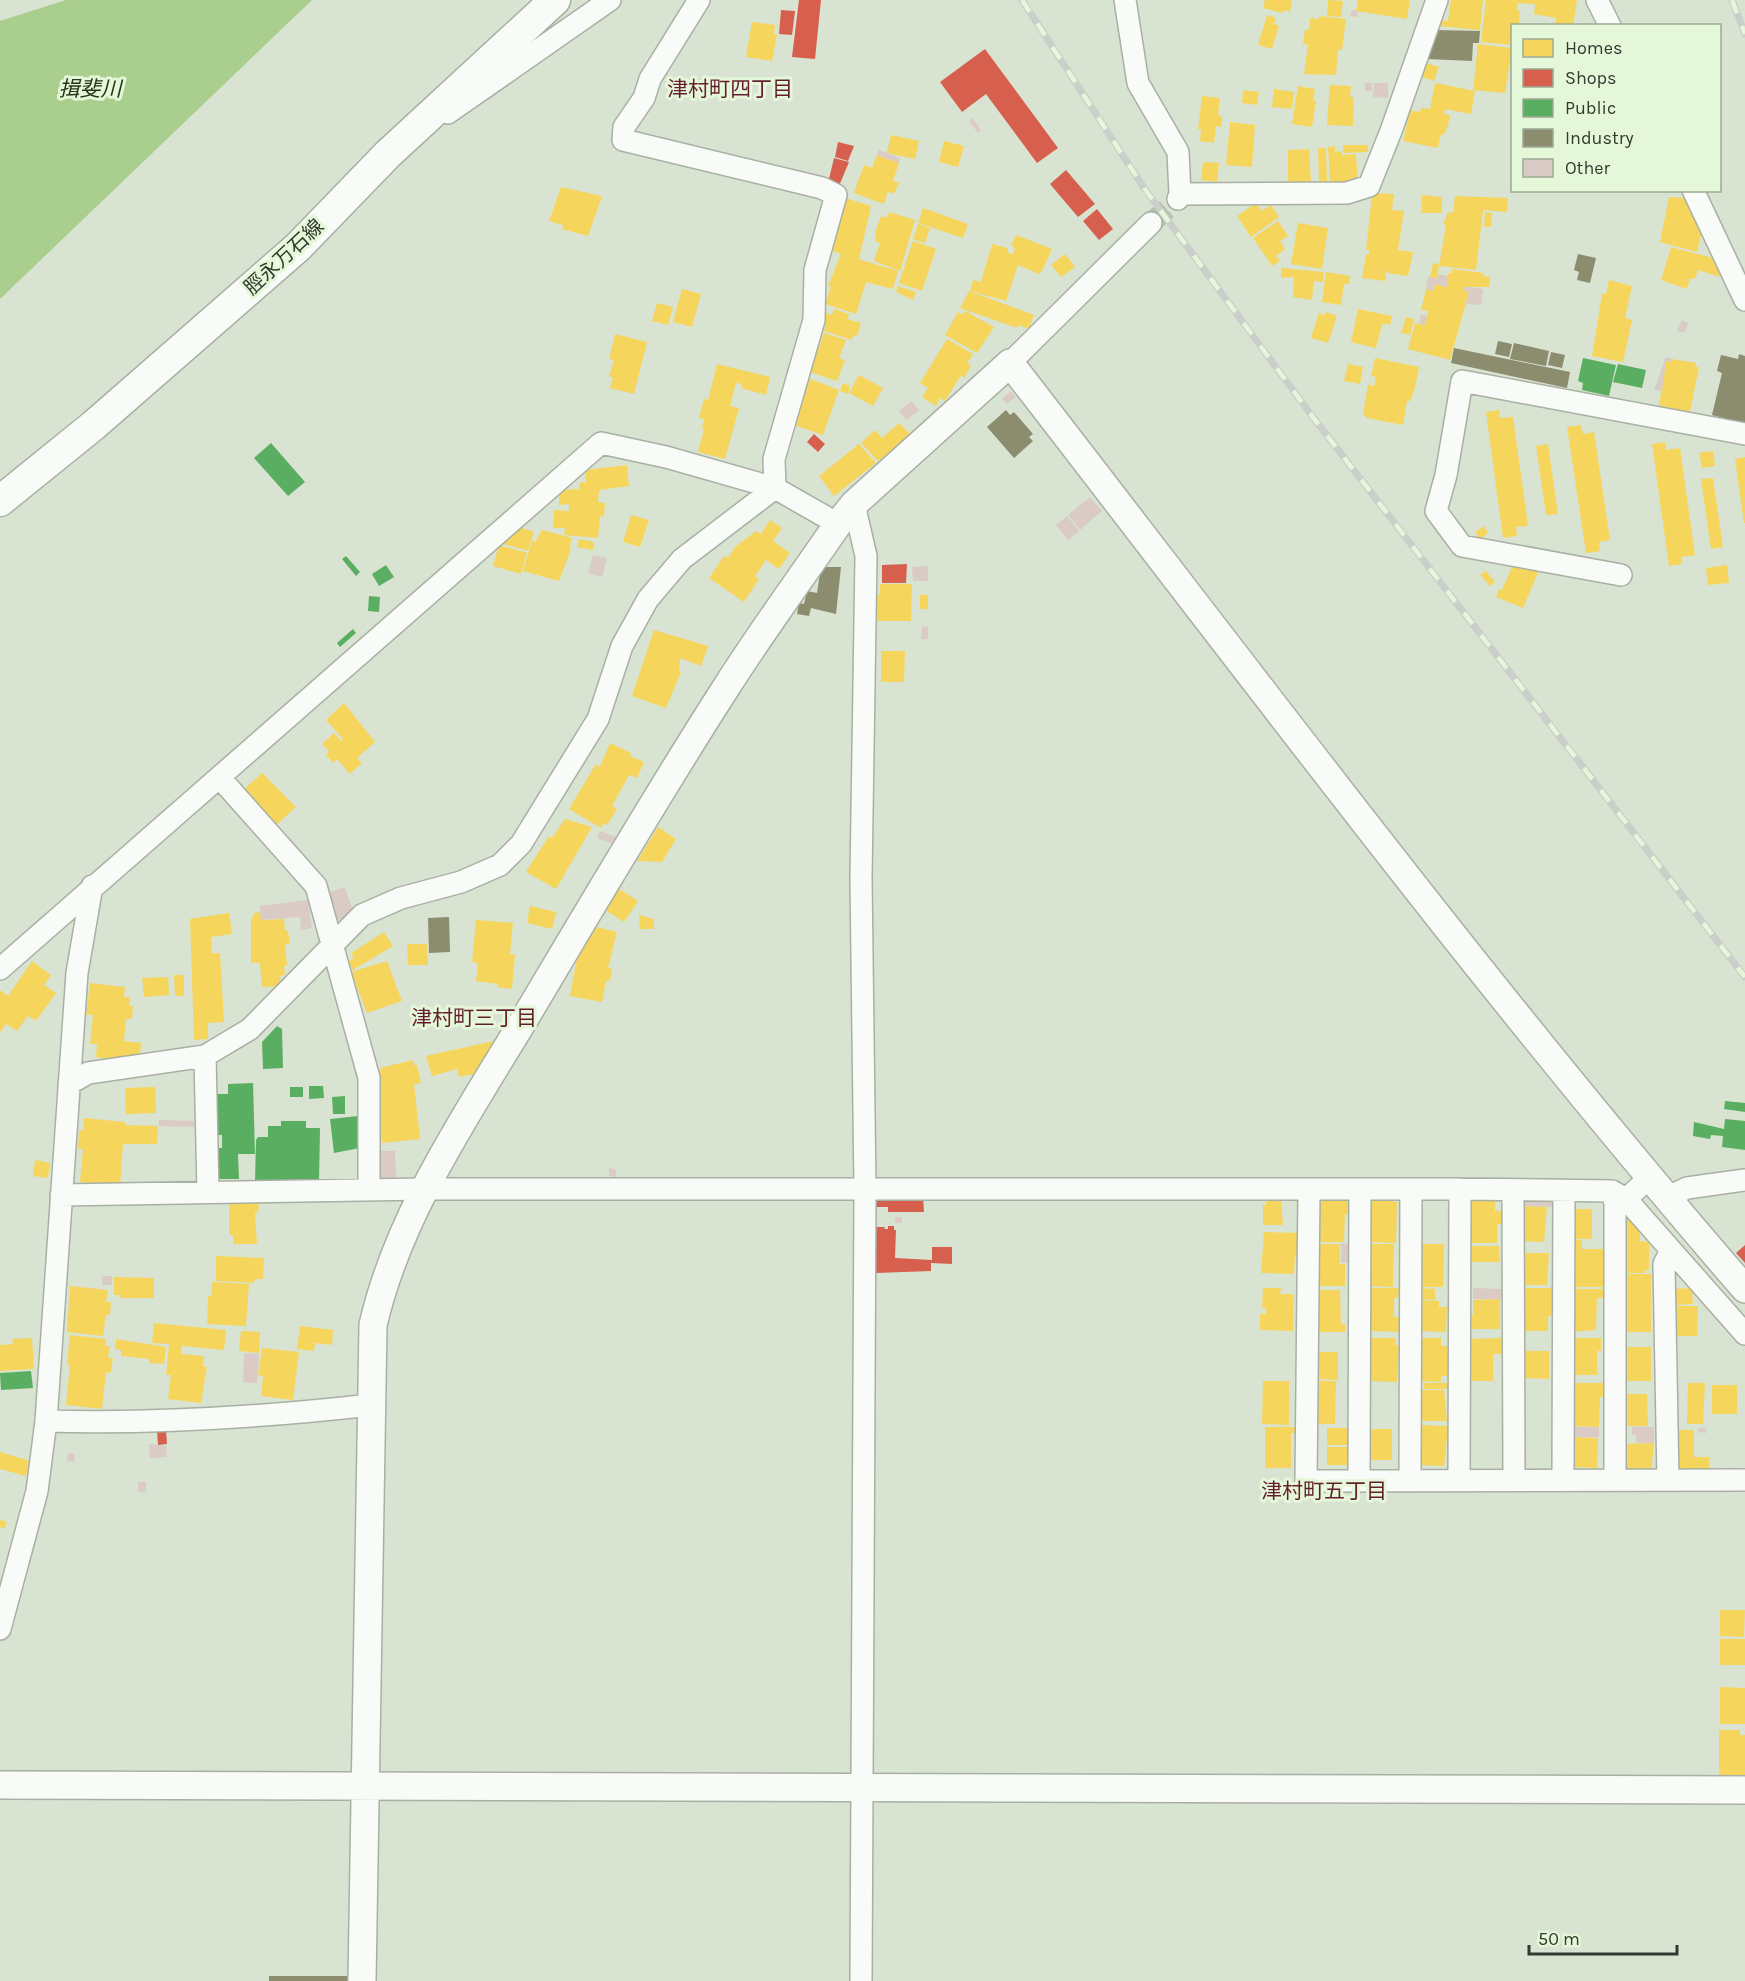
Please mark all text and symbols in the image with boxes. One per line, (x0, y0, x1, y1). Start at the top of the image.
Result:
legend (1511, 24, 1721, 192)
text: Homes (1565, 37, 1622, 59)
text: Shops (1565, 67, 1617, 89)
water label: 揖斐川 (59, 77, 123, 101)
district label: 津村町四丁目 (667, 77, 793, 101)
text: Public (1565, 97, 1616, 119)
text: Industry (1565, 127, 1634, 149)
text: Other (1565, 157, 1610, 179)
street label: 脛永万石線 (240, 214, 328, 300)
district label: 津村町三丁目 (411, 1006, 537, 1030)
district label: 津村町五丁目 (1261, 1479, 1387, 1503)
scale bar (1529, 1918, 1678, 1956)
text: 50 m (1538, 1928, 1580, 1950)

